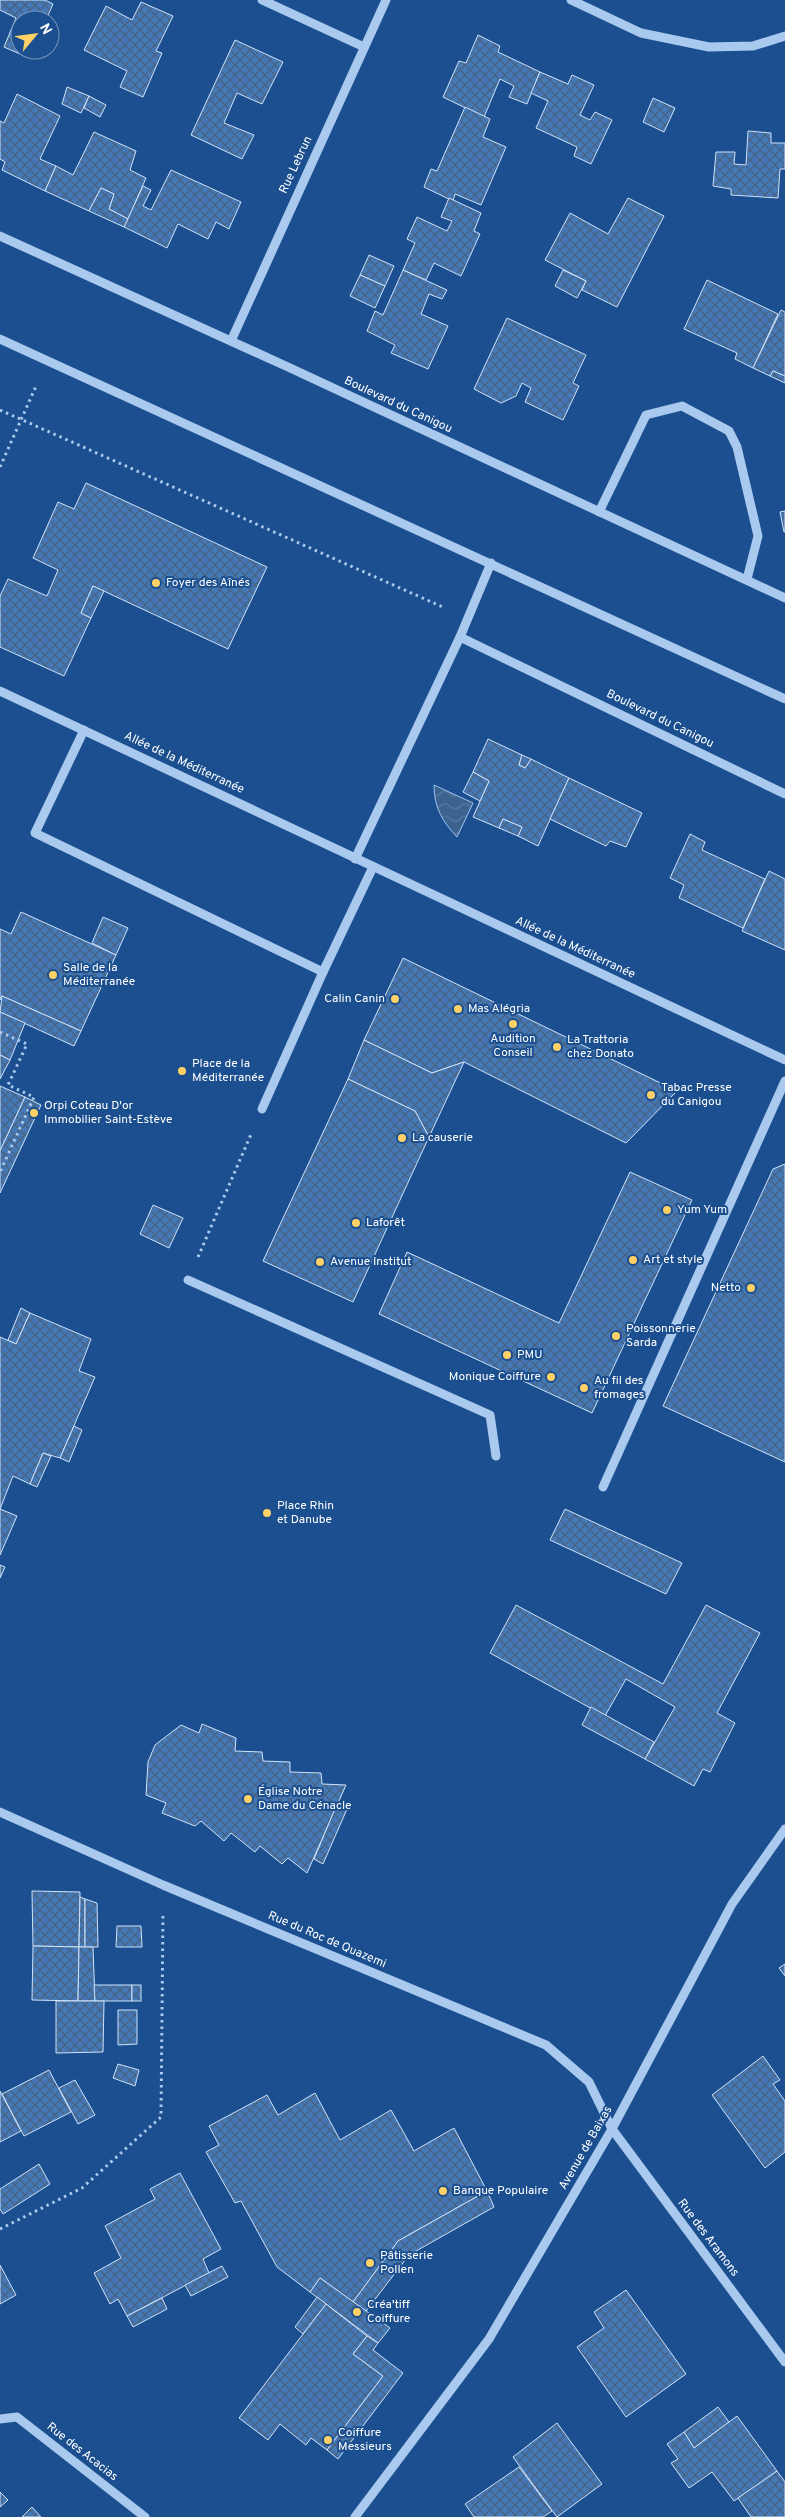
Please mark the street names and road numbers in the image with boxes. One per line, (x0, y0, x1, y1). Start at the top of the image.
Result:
street label: Rue Lebrun (276, 134, 316, 196)
street label: Boulevard du Canigou (341, 373, 455, 437)
street label: Boulevard du Canigou (604, 686, 716, 752)
street label: Allée de la Méditerranée (121, 728, 247, 798)
street label: Allée de la Méditerranée (512, 913, 638, 983)
street label: Rue du Roc de Quazemi (265, 1908, 389, 1972)
street label: Avenue de Baixas (556, 2103, 616, 2193)
street label: Rue des Aramons (674, 2196, 742, 2280)
street label: Rue des Acacias (43, 2419, 121, 2485)

